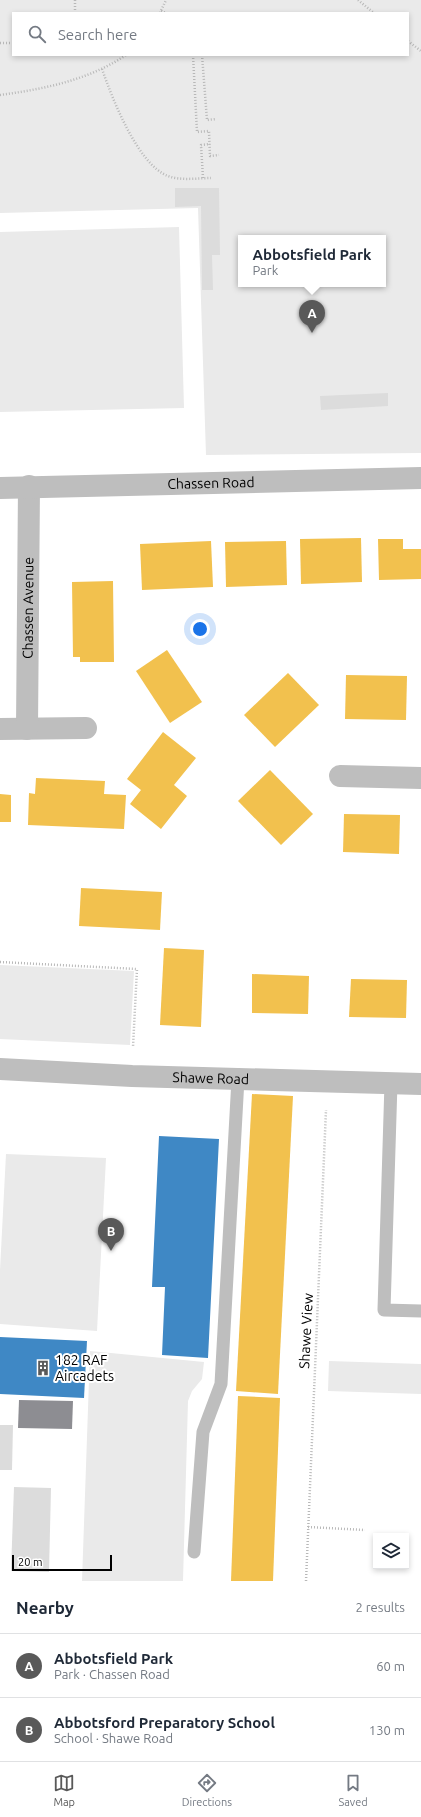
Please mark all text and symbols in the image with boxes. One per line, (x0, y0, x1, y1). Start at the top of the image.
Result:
search box (12, 12, 409, 56)
icon: search (26, 23, 48, 45)
text: Search here (58, 26, 137, 43)
popup (238, 235, 386, 287)
text: Abbotsfield Park (252, 246, 372, 263)
text: Park (252, 263, 278, 277)
pin: A (299, 300, 325, 333)
street label: Chassen Road (167, 474, 255, 492)
street label: Chassen Avenue (20, 557, 36, 659)
your location (190, 619, 210, 639)
street label: Shawe Road (172, 1069, 249, 1087)
pin: B (98, 1218, 124, 1251)
street label: Shawe View (296, 1293, 316, 1369)
place label: 182 RAF Aircadets (55, 1352, 114, 1384)
building icon: 182 RAF Aircadets (34, 1359, 52, 1377)
map controls (373, 1533, 409, 1569)
button: layers (373, 1533, 409, 1569)
scale bar (12, 1553, 112, 1572)
text: 20 m (18, 1556, 42, 1568)
text: Nearby (16, 1598, 74, 1617)
text: 2 results (355, 1600, 405, 1614)
text: Abbotsfield Park (54, 1650, 173, 1667)
text: A (24, 1659, 34, 1673)
text: 60 m (376, 1659, 405, 1673)
text: Park · Chassen Road (54, 1667, 170, 1681)
text: Abbotsford Preparatory School (54, 1714, 275, 1731)
text: B (25, 1723, 33, 1737)
text: 130 m (369, 1723, 405, 1737)
text: School · Shawe Road (54, 1731, 173, 1745)
tab: Map (53, 1772, 75, 1808)
tab: Directions (182, 1772, 232, 1808)
tab: Saved (338, 1772, 368, 1808)

